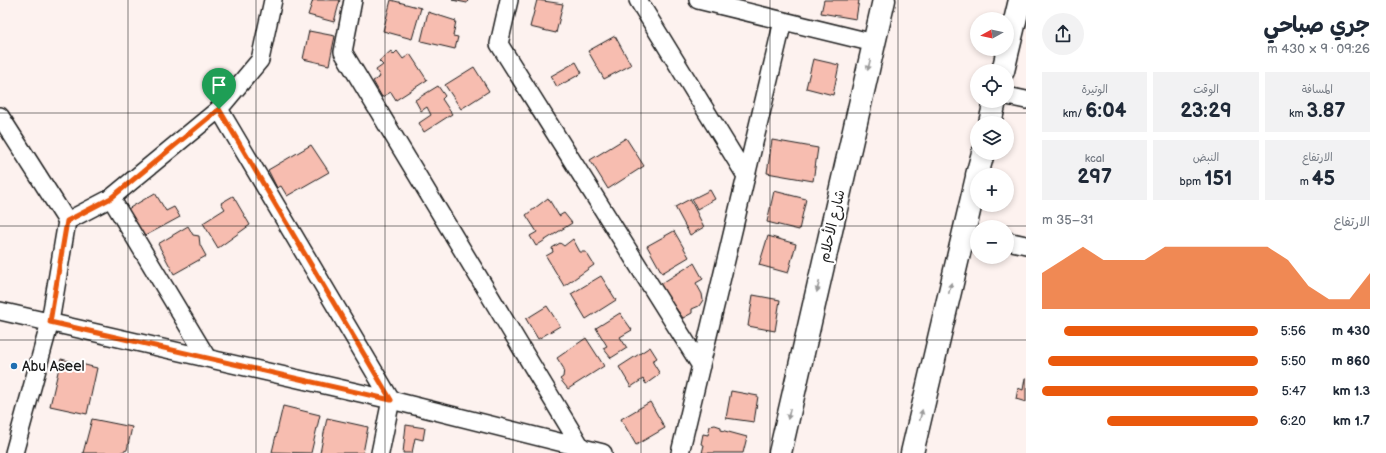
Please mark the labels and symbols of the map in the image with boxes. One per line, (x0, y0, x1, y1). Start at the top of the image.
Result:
north arrow (970, 12, 1014, 56)
one-way arrow (865, 59, 871, 71)
pin (202, 68, 236, 109)
street label: شارع الأحلام (814, 188, 851, 264)
one-way arrow (814, 281, 820, 294)
one-way arrow (948, 282, 954, 295)
place label: Abu Aseel (22, 358, 85, 375)
marker: Abu Aseel (9, 361, 19, 371)
one-way arrow (785, 408, 791, 420)
one-way arrow (918, 409, 924, 421)

